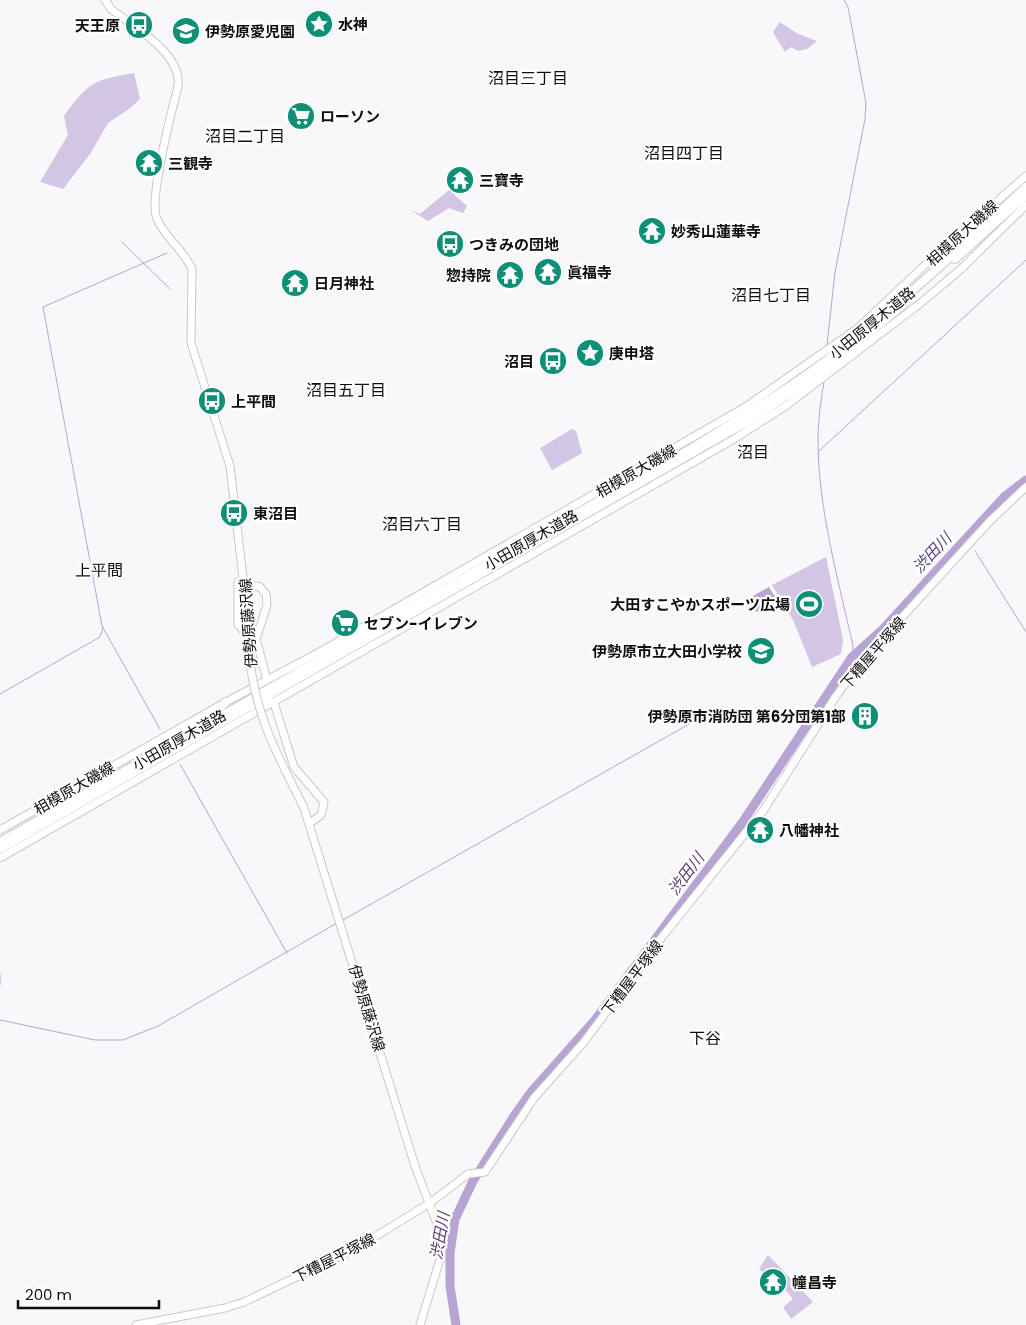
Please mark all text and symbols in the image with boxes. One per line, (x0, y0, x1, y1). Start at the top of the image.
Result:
place icon: 水神 (304, 9, 334, 39)
bus stop icon: 天王原 (124, 10, 154, 40)
place label: 水神 (338, 14, 368, 35)
place label: 天王原 (75, 15, 120, 36)
school or university icon: 伊勢原愛児園 (171, 16, 201, 46)
place label: 伊勢原愛児園 (205, 21, 295, 42)
district label: 沼目三丁目 (488, 67, 568, 90)
supermarket icon: ローソン (286, 101, 316, 131)
place label: ローソン (320, 106, 380, 127)
district label: 沼目二丁目 (205, 125, 285, 148)
district label: 沼目四丁目 (644, 142, 724, 165)
temple icon: 三観寺 (134, 148, 164, 178)
place label: 三観寺 (168, 153, 213, 174)
temple icon: 三寶寺 (445, 165, 475, 195)
place label: 三寶寺 (479, 170, 524, 191)
street label: 相模原大磯線 (922, 195, 1002, 271)
temple icon: 妙秀山蓮華寺 (637, 216, 667, 246)
place label: 妙秀山蓮華寺 (671, 221, 761, 242)
bus stop icon: つきみの団地 (435, 229, 465, 259)
place label: つきみの団地 (469, 234, 559, 255)
temple icon: 眞福寺 (533, 257, 563, 287)
temple icon: 惣持院 (495, 260, 525, 290)
place label: 眞福寺 (567, 262, 612, 283)
place label: 惣持院 (446, 265, 491, 286)
temple icon: 日月神社 (280, 268, 310, 298)
place label: 日月神社 (314, 273, 374, 294)
street label: 小田原厚木道路 (825, 282, 919, 364)
district label: 沼目七丁目 (731, 284, 811, 307)
place icon: 庚申塔 (575, 338, 605, 368)
place label: 庚申塔 (609, 343, 654, 364)
bus stop icon: 沼目 (538, 346, 568, 376)
place label: 沼目 (504, 351, 534, 372)
district label: 沼目五丁目 (306, 379, 386, 402)
bus stop icon: 上平間 (197, 386, 227, 416)
place label: 上平間 (231, 391, 276, 412)
street label: 相模原大磯線 (592, 439, 680, 503)
district label: 沼目 (737, 441, 769, 464)
bus stop icon: 東沼目 (219, 498, 249, 528)
place label: 東沼目 (253, 503, 298, 524)
street label: 小田原厚木道路 (480, 505, 582, 575)
district label: 沼目六丁目 (382, 513, 462, 536)
water label: 渋田川 (907, 526, 958, 578)
district label: 上平間 (75, 559, 123, 582)
street label: 伊勢原藤沢線 (234, 577, 262, 669)
sports icon: 大田すこやかスポーツ広場 (794, 589, 824, 619)
place label: 大田すこやかスポーツ広場 (610, 594, 790, 615)
supermarket icon: セブン-イレブン (330, 608, 360, 638)
street label: 下糟屋平塚線 (836, 612, 910, 694)
place label: セブン-イレブン (364, 613, 478, 634)
school or university icon: 伊勢原市立大田小学校 (746, 636, 776, 666)
place label: 伊勢原市立大田小学校 (592, 641, 742, 662)
building icon: 伊勢原市消防団 第6分団第1部 (850, 701, 880, 731)
street label: 小田原厚木道路 (128, 705, 230, 775)
place label: 伊勢原市消防団 第6分団第1部 (648, 706, 846, 727)
street label: 相模原大磯線 (30, 756, 118, 820)
temple icon: 八幡神社 (745, 815, 775, 845)
place label: 八幡神社 (779, 820, 839, 841)
water label: 渋田川 (662, 846, 711, 900)
street label: 下糟屋平塚線 (597, 936, 667, 1020)
street label: 伊勢原藤沢線 (344, 962, 390, 1054)
district label: 下谷 (689, 1027, 721, 1050)
water label: 渋田川 (425, 1208, 456, 1262)
street label: 下糟屋平塚線 (289, 1228, 379, 1288)
temple icon: 幢昌寺 (758, 1267, 788, 1297)
place label: 幢昌寺 (792, 1272, 837, 1293)
scale bar (18, 1278, 159, 1310)
text: 200 m (25, 1284, 72, 1305)

